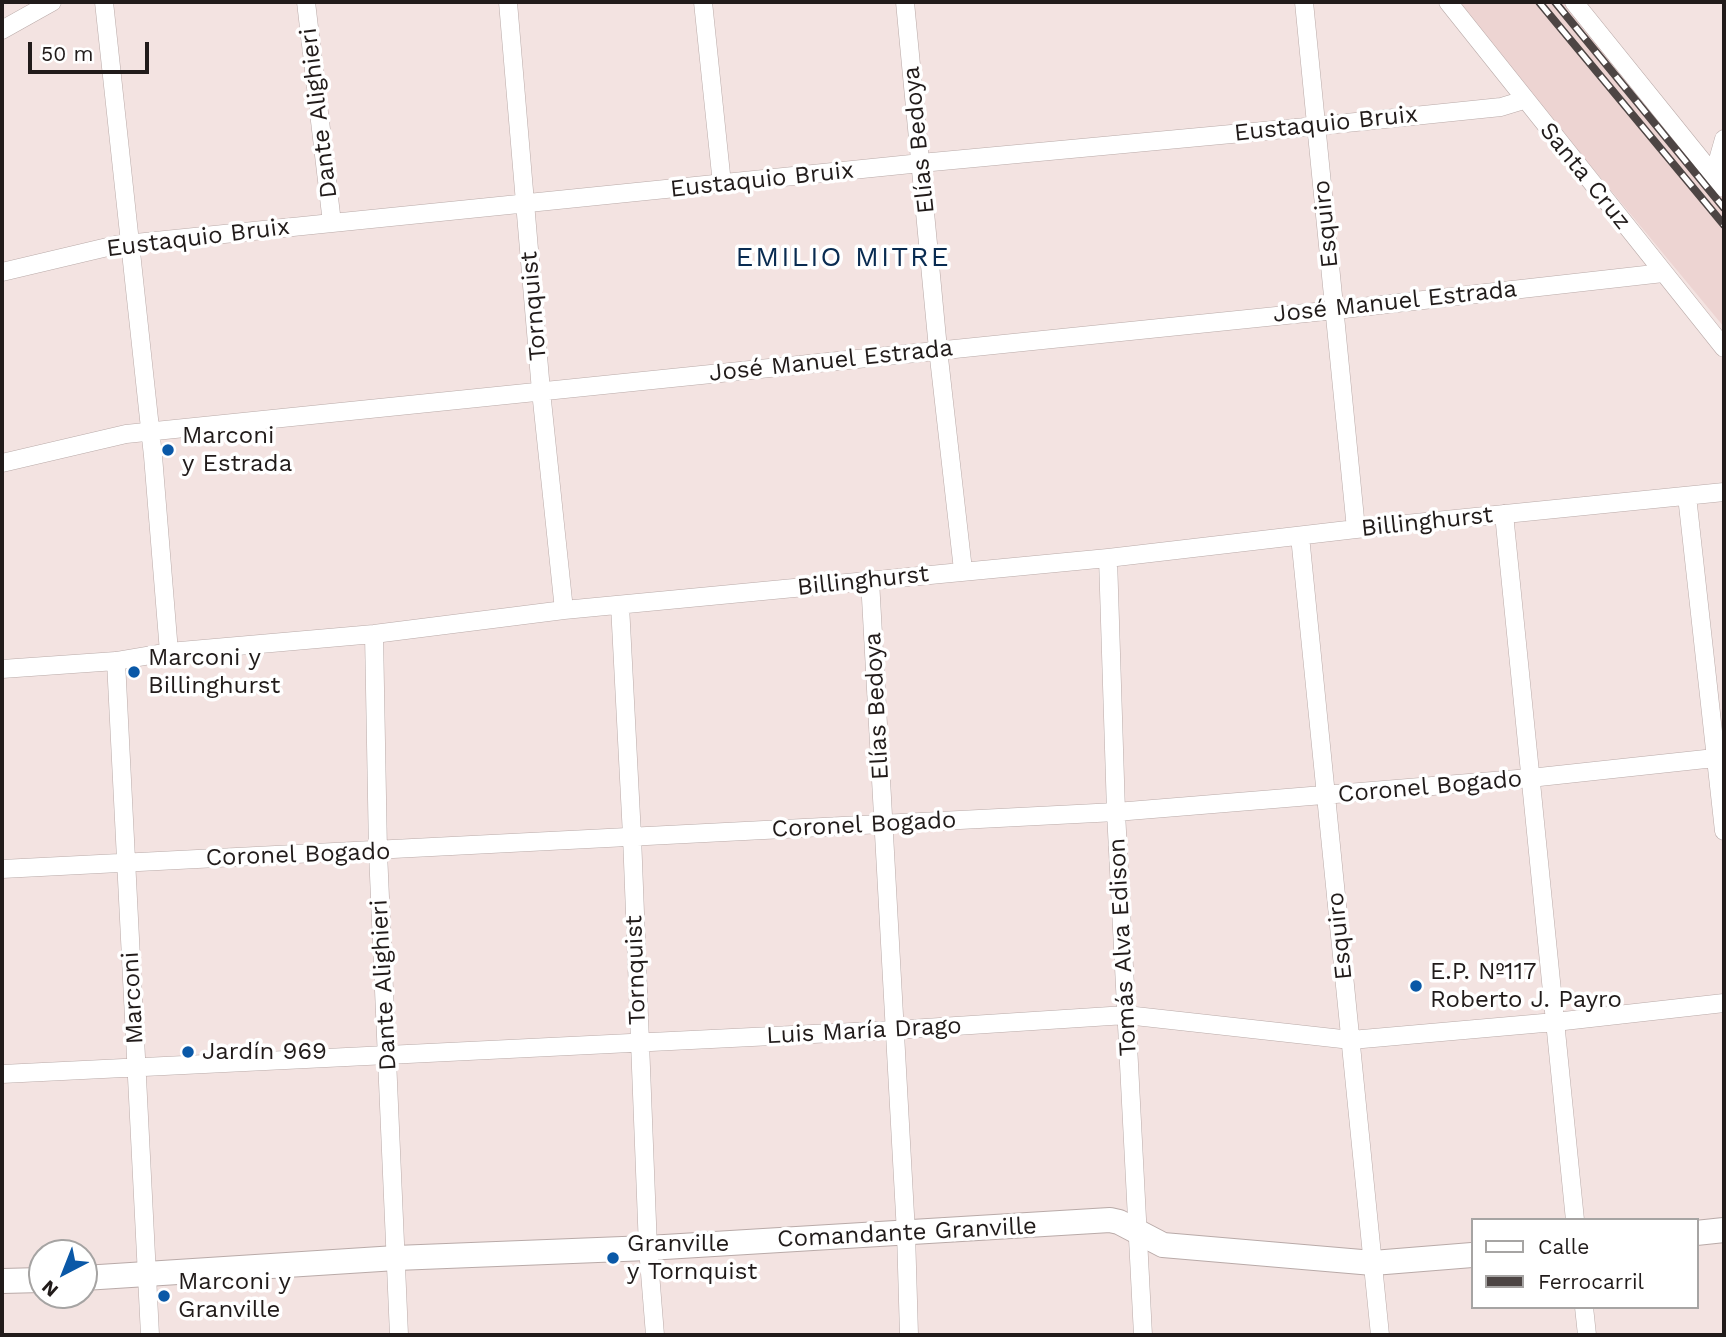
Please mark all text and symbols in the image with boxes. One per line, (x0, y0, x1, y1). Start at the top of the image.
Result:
street label: Dante Alighieri (294, 26, 344, 200)
scale bar (32, 28, 152, 72)
text: 50 m (41, 41, 93, 66)
street label: Elías Bedoya (897, 65, 941, 215)
street label: Eustaquio Bruix (1233, 100, 1419, 148)
street label: Santa Cruz (1533, 117, 1637, 235)
street label: Eustaquio Bruix (669, 156, 855, 204)
street label: Esquiro (1307, 179, 1345, 269)
street label: Eustaquio Bruix (105, 212, 291, 264)
district label: EMILIO MITRE (737, 241, 949, 275)
street label: Tornquist (515, 250, 553, 362)
street label: José Manuel Estrada (1272, 275, 1518, 329)
street label: José Manuel Estrada (708, 334, 954, 388)
place label: Marconi y Estrada (182, 422, 292, 478)
marker: Marconi y Estrada (160, 442, 176, 458)
street label: Billinghurst (1360, 501, 1494, 543)
street label: Billinghurst (796, 560, 930, 602)
street label: Elías Bedoya (859, 631, 895, 781)
place label: Marconi y Billinghurst (148, 644, 280, 700)
marker: Marconi y Billinghurst (126, 664, 142, 680)
street label: Coronel Bogado (1337, 765, 1523, 809)
street label: Coronel Bogado (771, 806, 957, 844)
street label: Coronel Bogado (205, 837, 391, 873)
street label: Tomás Alva Edison (1103, 837, 1143, 1057)
street label: Esquiro (1321, 891, 1359, 981)
street label: Dante Alighieri (365, 899, 403, 1071)
street label: Tornquist (620, 915, 652, 1025)
street label: Marconi (116, 951, 150, 1045)
place label: E.P. Nº117 Roberto J. Payro (1430, 958, 1622, 1014)
marker: E.P. Nº117 Roberto J. Payro (1408, 978, 1424, 994)
street label: Luis María Drago (766, 1012, 962, 1050)
place label: Jardín 969 (202, 1038, 327, 1066)
marker: Jardín 969 (180, 1044, 196, 1060)
street label: Comandante Granville (776, 1212, 1038, 1254)
legend (1470, 1218, 1698, 1309)
place label: Granville y Tornquist (627, 1230, 757, 1286)
text: Calle (1538, 1234, 1589, 1259)
north arrow (28, 1239, 98, 1309)
marker: Granville y Tornquist (605, 1250, 621, 1266)
place label: Marconi y Granville (178, 1268, 291, 1324)
text: Ferrocarril (1538, 1269, 1644, 1294)
text: N (37, 1275, 63, 1302)
marker: Marconi y Granville (156, 1288, 172, 1304)

